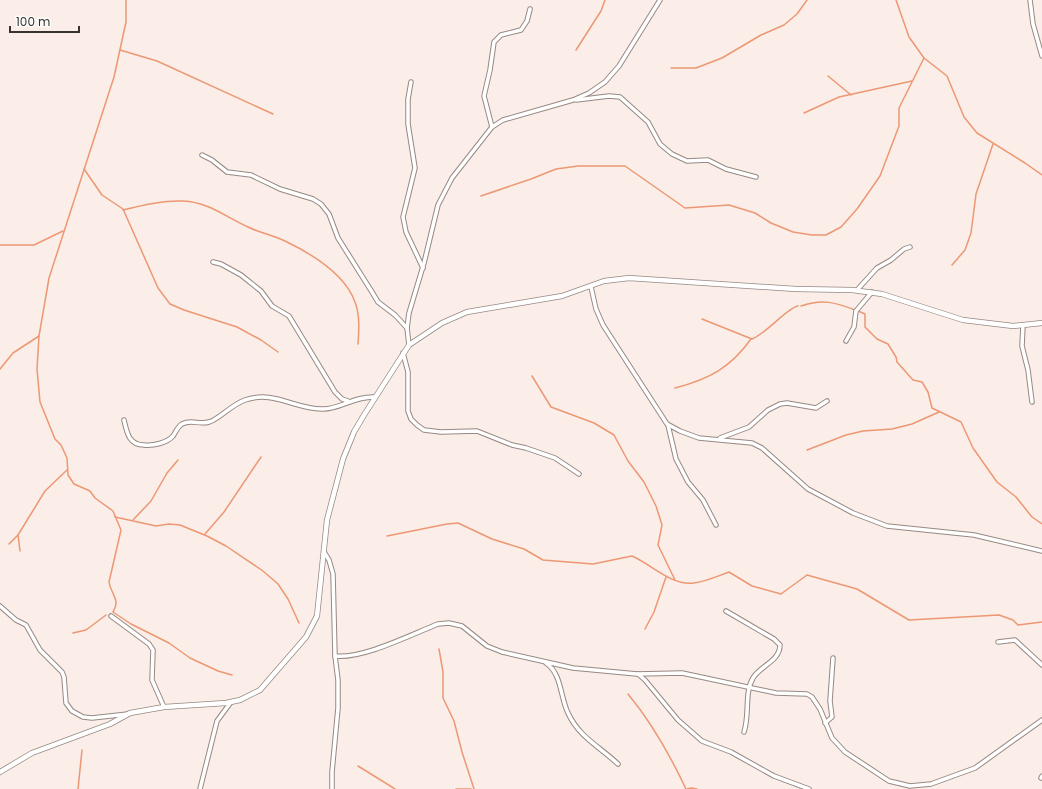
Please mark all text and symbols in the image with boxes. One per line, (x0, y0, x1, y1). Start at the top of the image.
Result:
scale bar (10, 8, 79, 34)
text: 100 m (16, 13, 50, 30)

